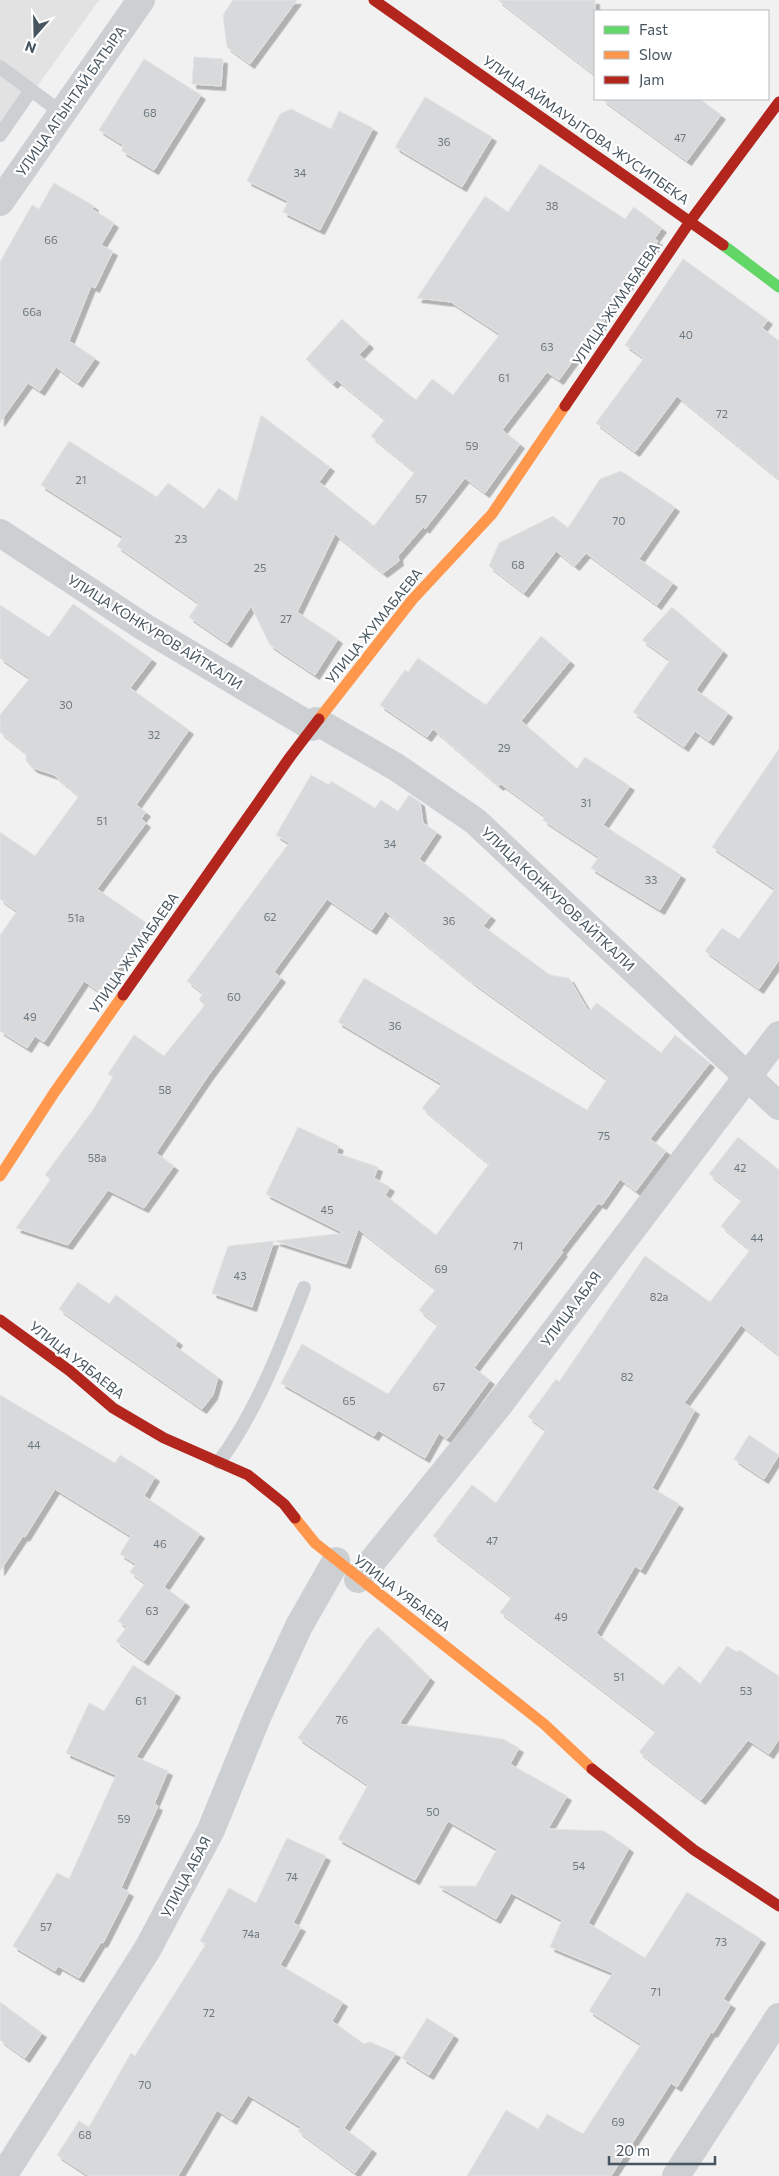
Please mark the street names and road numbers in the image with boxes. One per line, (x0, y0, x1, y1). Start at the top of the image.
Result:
street label: УЛИЦА АГЫНТАЙ БАТЫРА (12, 22, 129, 179)
street label: УЛИЦА АЙМАУЫТОВА ЖУСИПБЕКА (480, 51, 693, 208)
street label: УЛИЦА ЖУМАБАЕВА (568, 239, 663, 368)
street label: УЛИЦА ЖУМАБАЕВА (322, 564, 426, 687)
street label: УЛИЦА КОНКУРОВ АЙТКАЛИ (65, 571, 246, 693)
street label: УЛИЦА КОНКУРОВ АЙТКАЛИ (478, 823, 638, 974)
street label: УЛИЦА ЖУМАБАЕВА (85, 889, 182, 1017)
street label: УЛИЦА АБАЯ (537, 1268, 604, 1350)
street label: УЛИЦА УЯБАЕВА (26, 1317, 129, 1402)
street label: УЛИЦА УЯБАЕВА (351, 1551, 454, 1635)
street label: УЛИЦА АБАЯ (157, 1833, 214, 1920)

